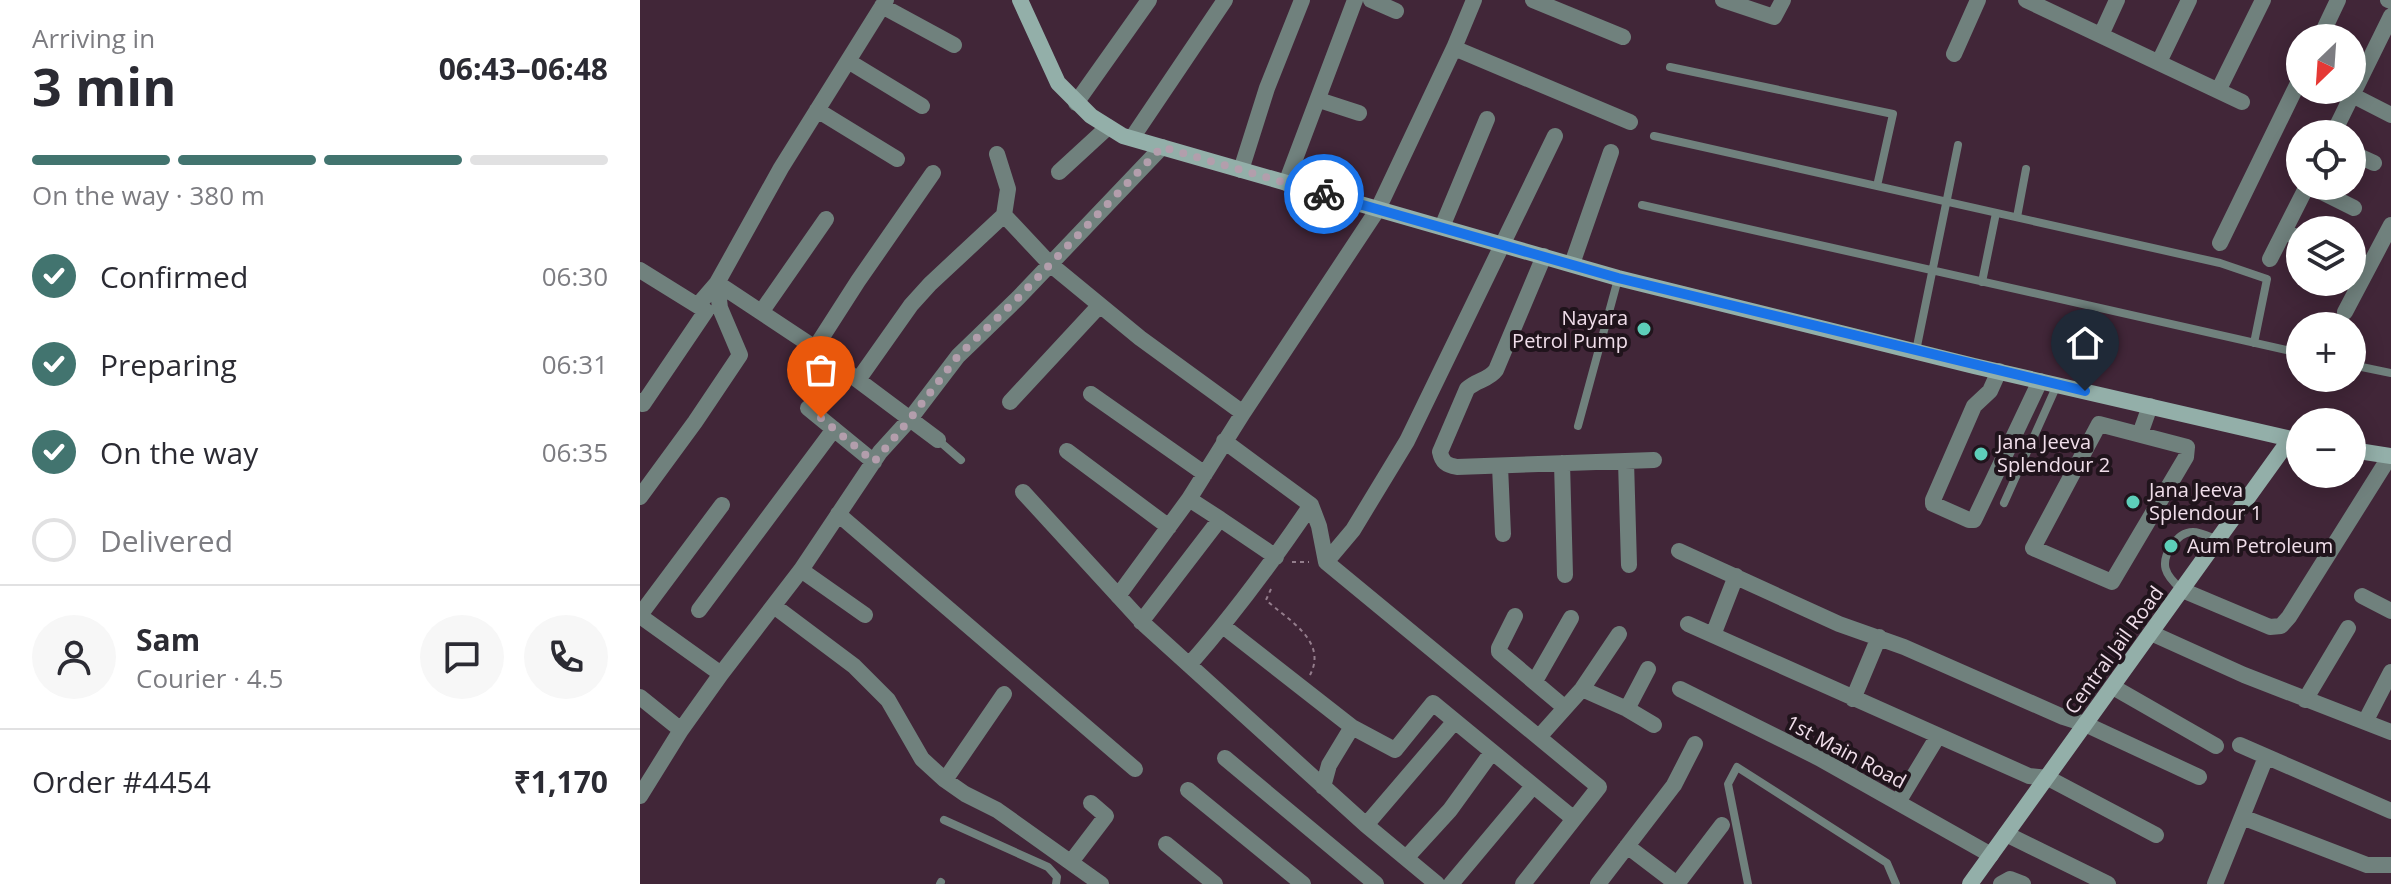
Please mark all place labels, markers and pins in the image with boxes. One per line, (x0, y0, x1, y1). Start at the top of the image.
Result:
place label: Nayara Petrol Pump (1512, 304, 1628, 354)
pin (2051, 309, 2119, 391)
marker: Nayara Petrol Pump (1635, 320, 1653, 338)
pin (787, 336, 855, 418)
place label: Jana Jeeva Splendour 2 (1995, 428, 2110, 478)
marker: Jana Jeeva Splendour 2 (1972, 445, 1990, 463)
place label: Jana Jeeva Splendour 1 (2147, 476, 2262, 526)
marker: Jana Jeeva Splendour 1 (2124, 493, 2142, 511)
place label: Aum Petroleum (2187, 532, 2333, 559)
marker: Aum Petroleum (2162, 537, 2180, 555)

